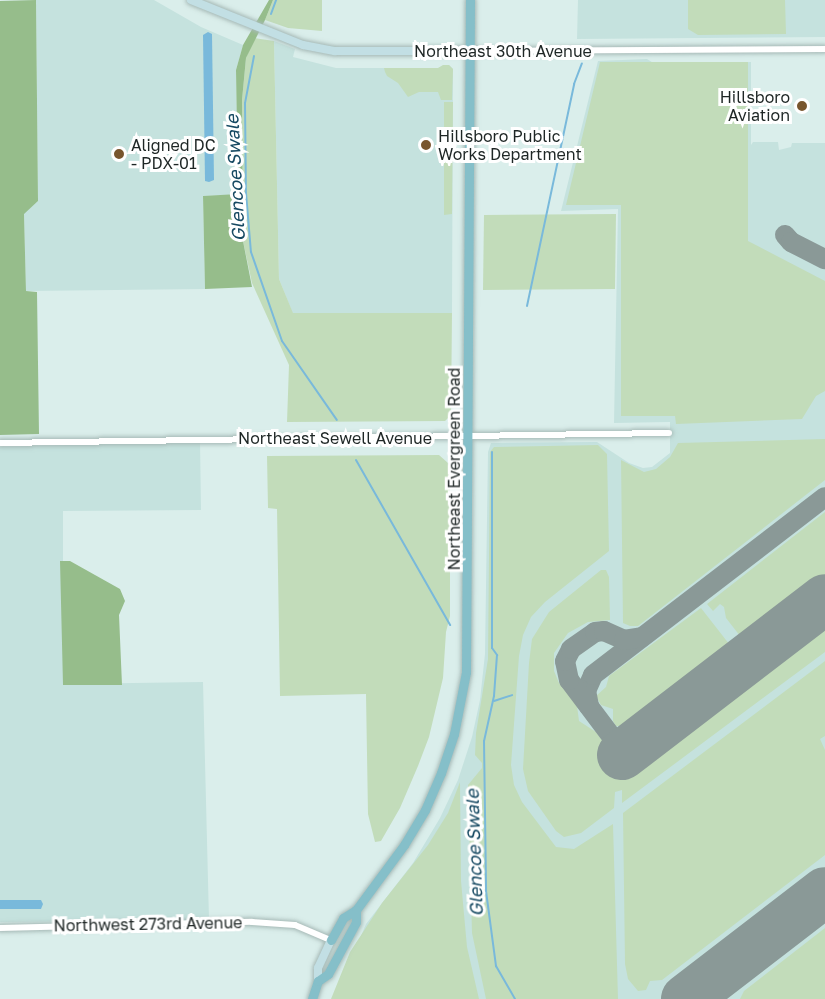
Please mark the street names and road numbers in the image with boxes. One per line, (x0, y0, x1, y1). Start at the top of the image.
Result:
street label: Northeast 30th Avenue (414, 41, 592, 61)
street label: Northeast Evergreen Road (444, 368, 464, 570)
street label: Northeast Sewell Avenue (238, 428, 432, 448)
street label: Northwest 273rd Avenue (53, 913, 243, 935)

